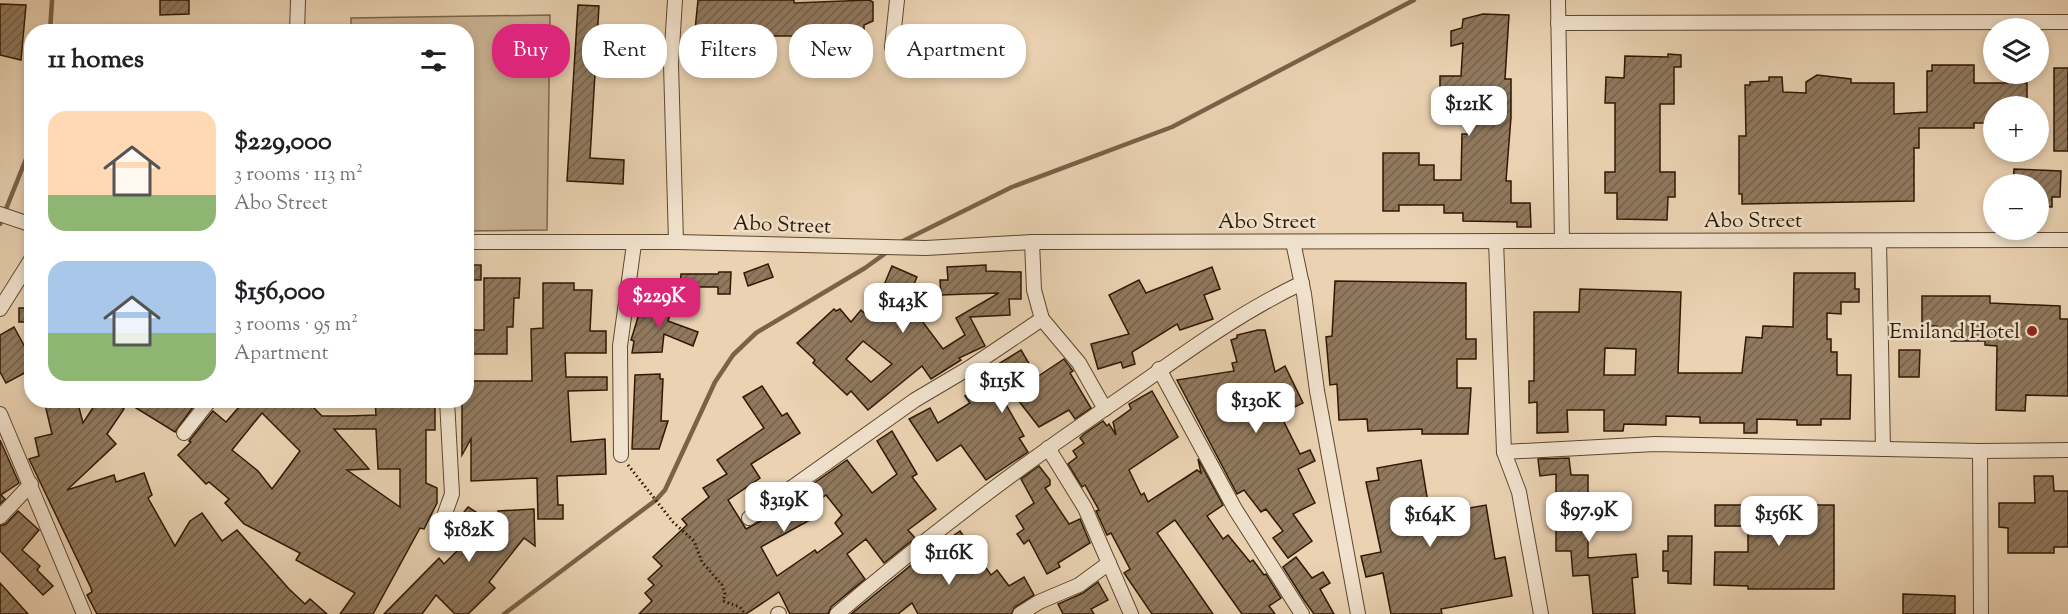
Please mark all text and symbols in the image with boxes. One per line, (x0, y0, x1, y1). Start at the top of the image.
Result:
map controls (1983, 18, 2049, 240)
button: layers (1983, 18, 2049, 84)
chip: Buy (492, 24, 570, 78)
chip: Rent (582, 24, 667, 78)
chip: Filters (679, 24, 777, 78)
chip: New (789, 24, 873, 78)
chip: Apartment (885, 24, 1026, 78)
text: 11 homes (48, 42, 144, 79)
icon: filters (417, 44, 450, 77)
pin: $121K (1427, 86, 1511, 137)
text: $121K (1445, 91, 1493, 120)
button: + (1983, 96, 2049, 162)
text: $229,000 (234, 124, 332, 161)
icon: home (96, 135, 168, 207)
text: 3 rooms · 113 m² (234, 161, 363, 190)
button: − (1983, 174, 2049, 240)
text: Abo Street (234, 190, 328, 219)
street label: Abo Street (1704, 207, 1802, 237)
street label: Abo Street (1218, 208, 1316, 238)
street label: Abo Street (732, 209, 832, 243)
text: $156,000 (234, 274, 325, 311)
pin: $229K (617, 278, 701, 329)
text: $229K (632, 283, 686, 312)
pin: $143K (861, 283, 945, 334)
icon: home (96, 285, 168, 357)
text: $143K (878, 288, 928, 317)
text: 3 rooms · 95 m² (234, 311, 358, 340)
place label: Emiland Hotel (1889, 318, 2020, 348)
marker: Emiland Hotel (2025, 324, 2039, 338)
text: Apartment (234, 340, 329, 369)
pin: $115K (960, 363, 1044, 414)
text: $115K (979, 368, 1025, 397)
pin: $130K (1214, 383, 1298, 434)
text: $130K (1231, 388, 1281, 417)
pin: $319K (742, 482, 826, 533)
text: $319K (759, 487, 809, 516)
pin: $97.9K (1540, 492, 1638, 543)
pin: $156K (1737, 496, 1821, 547)
pin: $164K (1388, 497, 1472, 548)
text: $97.9K (1560, 497, 1618, 526)
text: $156K (1755, 501, 1803, 530)
text: $164K (1404, 502, 1456, 531)
pin: $182K (427, 512, 511, 563)
text: $182K (443, 517, 495, 546)
pin: $116K (907, 535, 991, 586)
text: $116K (925, 540, 973, 569)

